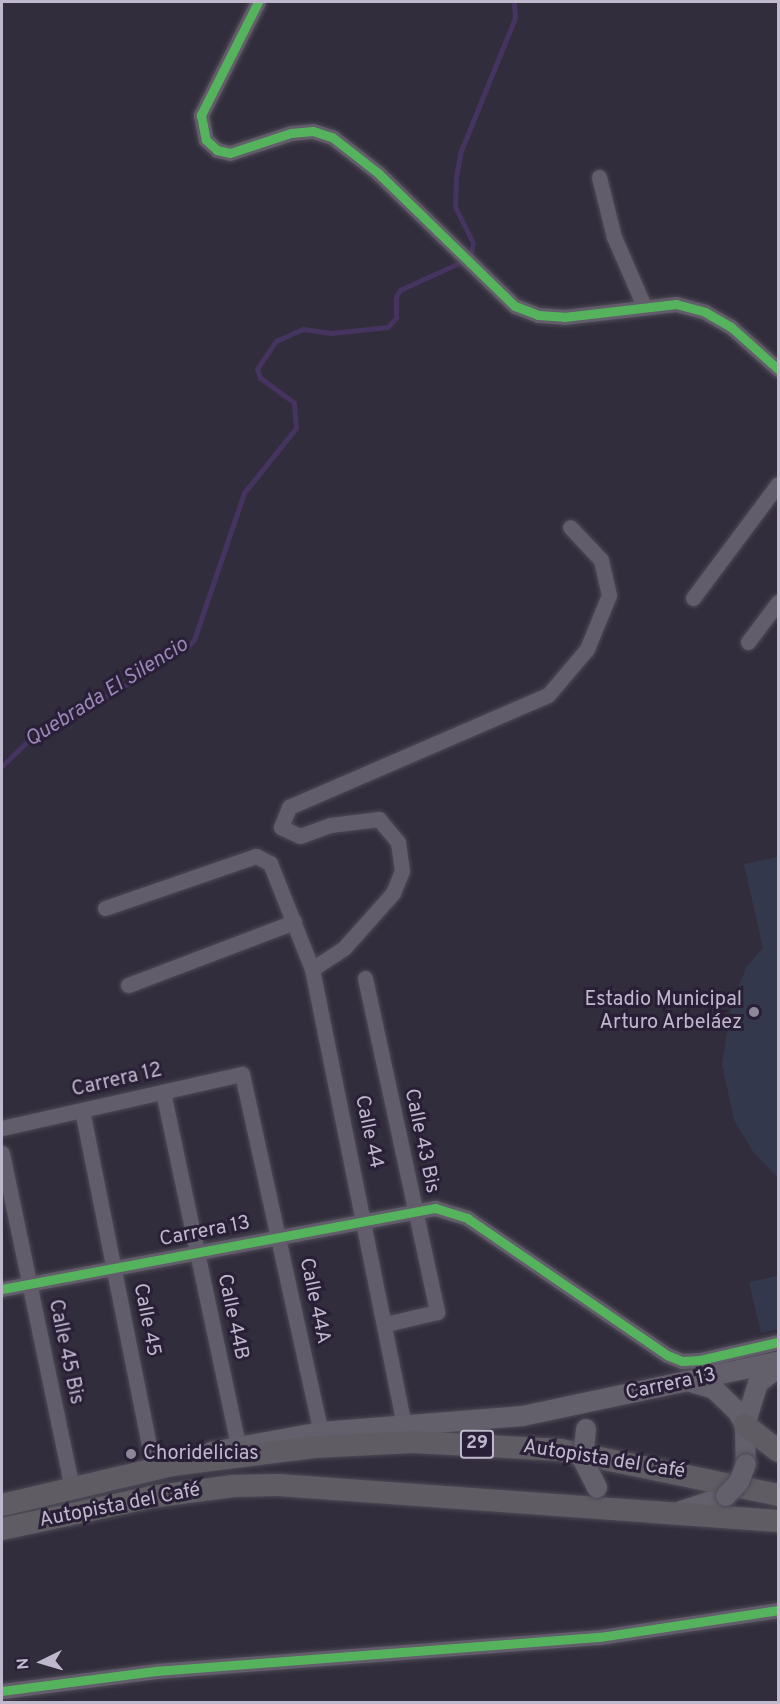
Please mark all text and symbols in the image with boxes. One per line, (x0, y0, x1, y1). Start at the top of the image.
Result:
water label: Quebrada El Silencio (21, 633, 193, 753)
place label: Estadio Municipal Arturo Arbeláez (585, 988, 742, 1035)
marker: Estadio Municipal Arturo Arbeláez (747, 1005, 761, 1019)
street label: Carrera 12 (70, 1059, 164, 1103)
street label: Calle 43 Bis (398, 1087, 444, 1195)
street label: Calle 44 (349, 1093, 387, 1171)
street label: Carrera 13 (158, 1211, 252, 1253)
street label: Calle 44A (293, 1256, 335, 1346)
street label: Calle 44B (211, 1272, 253, 1362)
street label: Calle 45 (127, 1281, 165, 1359)
street label: Calle 45 Bis (42, 1297, 88, 1407)
street label: Carrera 13 (624, 1364, 718, 1406)
road number: 29 (459, 1429, 495, 1459)
street label: Autopista del Café (521, 1435, 687, 1485)
place label: Choridelicias (143, 1442, 259, 1466)
marker: Choridelicias (124, 1447, 138, 1461)
street label: Autopista del Café (37, 1479, 203, 1533)
north arrow (12, 1632, 72, 1692)
text: N (14, 1657, 35, 1670)

